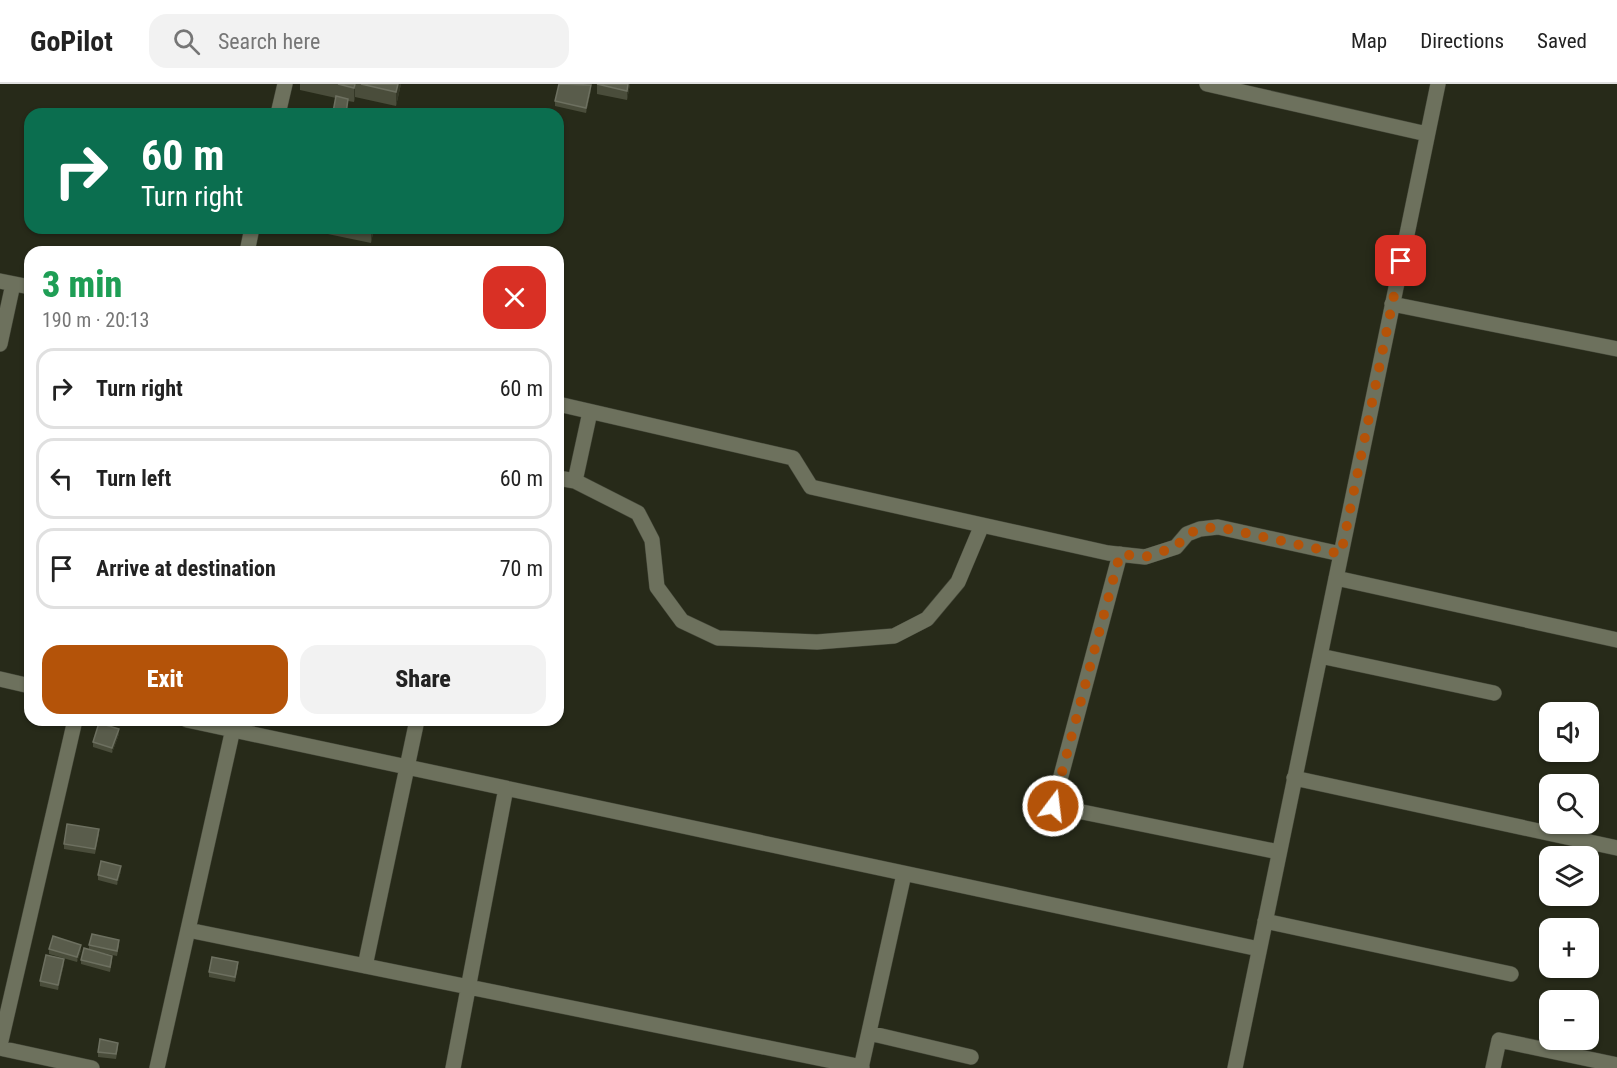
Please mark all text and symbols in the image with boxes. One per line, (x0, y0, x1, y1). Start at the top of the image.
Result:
search box (149, 14, 569, 68)
text: GoPilot (30, 25, 113, 58)
icon: search (170, 25, 203, 58)
text: Search here (218, 29, 320, 54)
text: Map (1351, 29, 1387, 53)
text: Directions (1420, 29, 1504, 53)
text: Saved (1537, 29, 1587, 53)
text: 60 m (141, 131, 224, 180)
icon: right (42, 132, 120, 210)
text: Turn right (141, 181, 243, 213)
pin (1375, 235, 1426, 286)
icon: arrive (1384, 244, 1417, 277)
text: 3 min (42, 264, 122, 306)
button: close (483, 266, 546, 329)
text: 190 m · 20:13 (42, 308, 149, 332)
icon: right (45, 372, 78, 405)
text: Turn right (96, 376, 183, 401)
text: 60 m (500, 376, 543, 401)
icon: left (45, 462, 78, 495)
text: Turn left (96, 466, 171, 491)
text: 60 m (500, 466, 543, 491)
icon: arrive (45, 552, 78, 585)
text: Arrive at destination (96, 556, 276, 581)
text: 70 m (500, 556, 543, 581)
button: Exit (42, 645, 288, 714)
button: Share (300, 645, 546, 714)
map controls (1539, 702, 1599, 1050)
button: sound (1539, 702, 1599, 762)
position arrow (1021, 774, 1085, 838)
button: search (1539, 774, 1599, 834)
button: layers (1539, 846, 1599, 906)
button: + (1539, 918, 1599, 978)
button: − (1539, 990, 1599, 1050)

